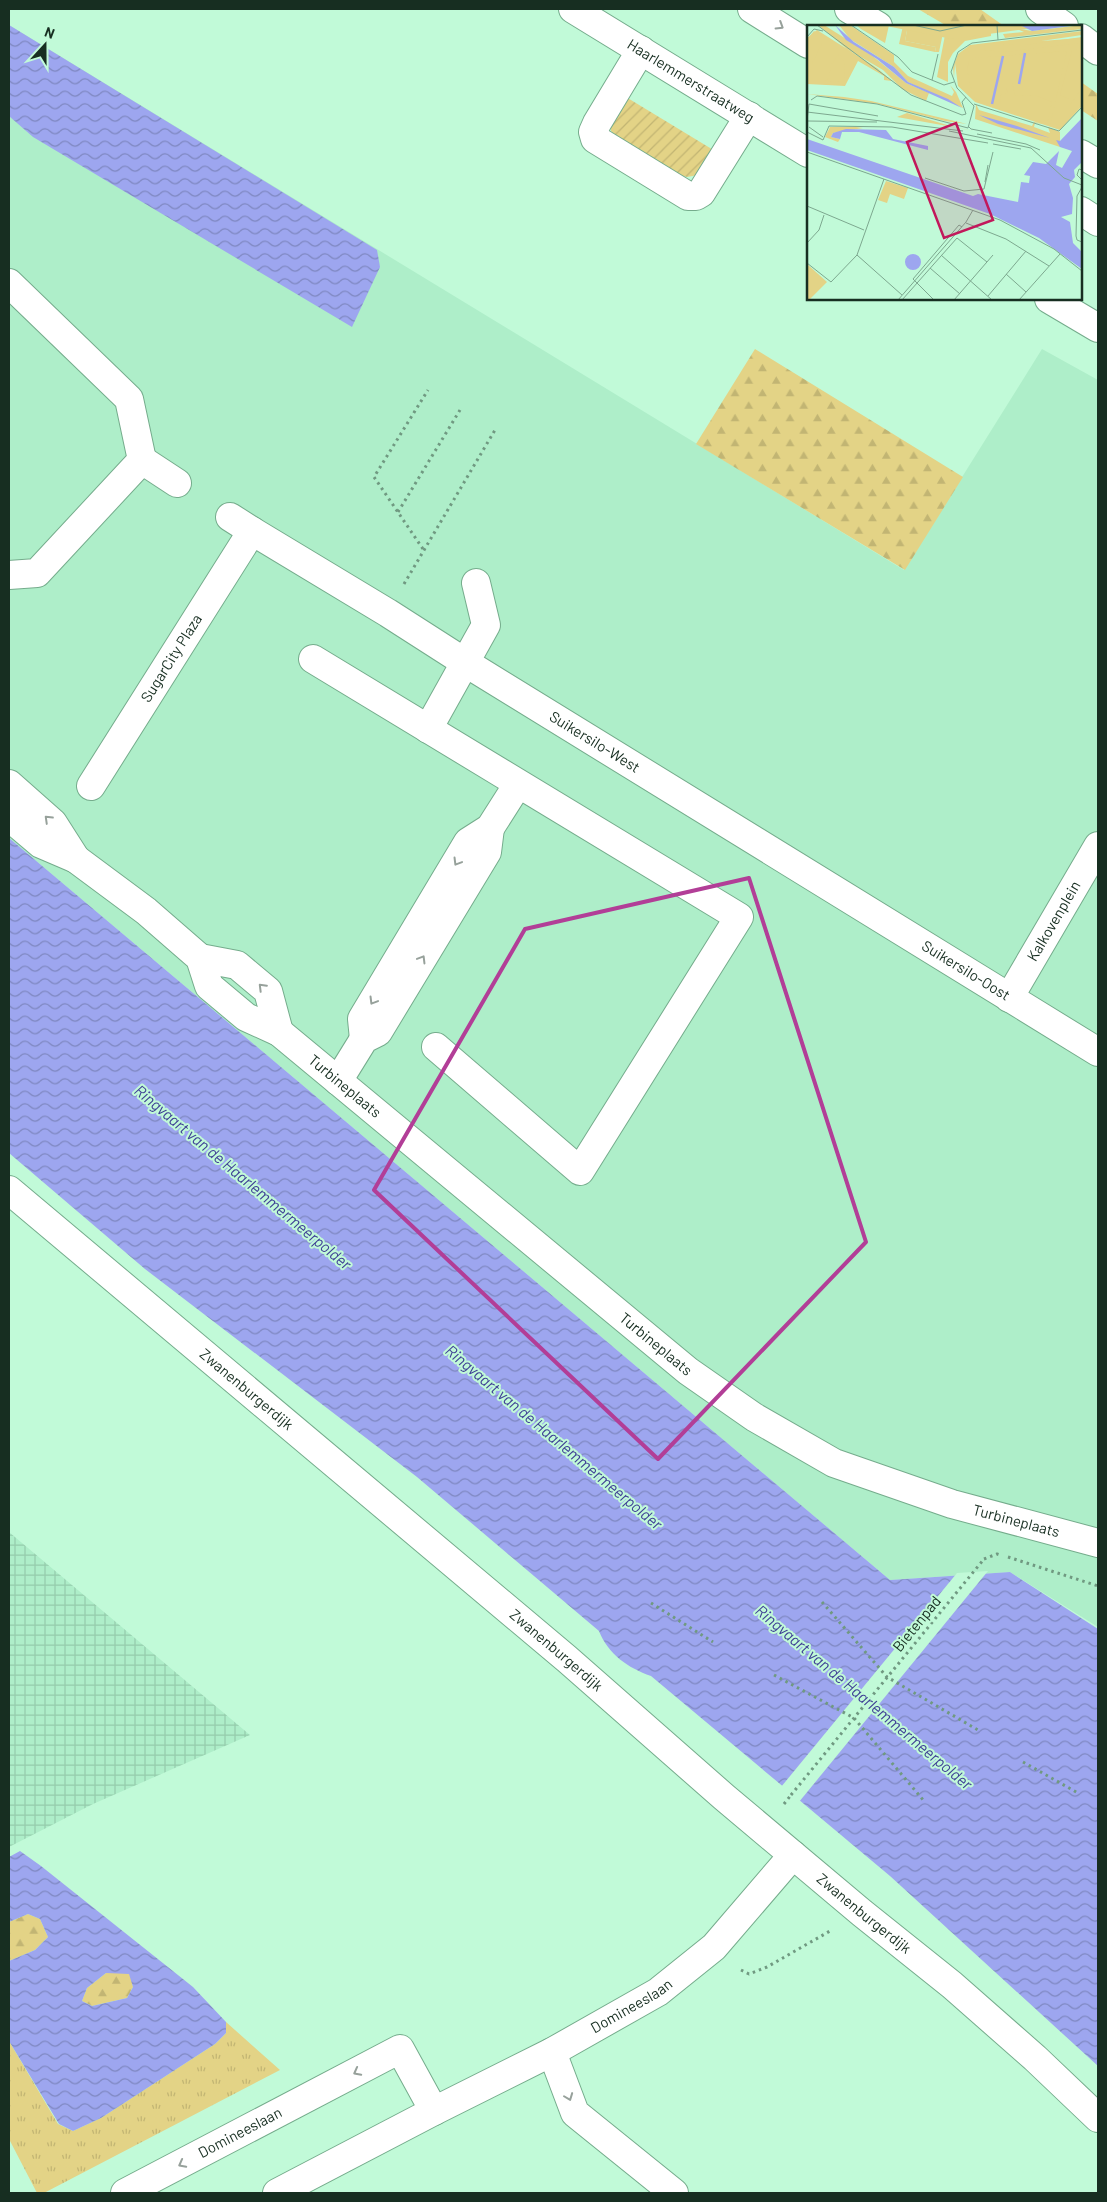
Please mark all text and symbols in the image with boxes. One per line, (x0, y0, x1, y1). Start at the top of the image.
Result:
north arrow (20, 20, 70, 70)
one-way arrow (774, 20, 783, 30)
text: N (42, 23, 57, 42)
inset map (807, 25, 1082, 300)
street label: Haarlemmerstraatweg (624, 35, 758, 126)
street label: SugarCity Plaza (136, 610, 205, 705)
street label: Suikersilo-West (547, 707, 644, 776)
one-way arrow (45, 816, 54, 825)
one-way arrow (453, 856, 463, 865)
street label: Kalkovenplein (1023, 877, 1084, 964)
street label: Suikersilo-Oost (919, 936, 1014, 1004)
one-way arrow (416, 955, 426, 964)
one-way arrow (259, 984, 268, 993)
one-way arrow (370, 996, 380, 1005)
street label: Turbineplaats (305, 1050, 385, 1121)
water label: Ringvaart van de Haarlemmermeerpolder (131, 1080, 357, 1274)
street label: Turbineplaats (616, 1308, 696, 1379)
water label: Ringvaart van de Haarlemmermeerpolder (442, 1340, 668, 1534)
street label: Zwanenburgerdijk (196, 1344, 298, 1433)
street label: Turbineplaats (971, 1500, 1062, 1540)
street label: Bietenpad (888, 1592, 944, 1655)
water label: Ringvaart van de Haarlemmermeerpolder (752, 1600, 978, 1794)
street label: Zwanenburgerdijk (506, 1605, 607, 1695)
street label: Zwanenburgerdijk (813, 1869, 916, 1957)
street label: Domineeslaan (587, 1974, 675, 2036)
one-way arrow (353, 2066, 362, 2076)
one-way arrow (563, 2093, 573, 2101)
street label: Domineeslaan (195, 2103, 284, 2161)
one-way arrow (178, 2157, 187, 2167)

